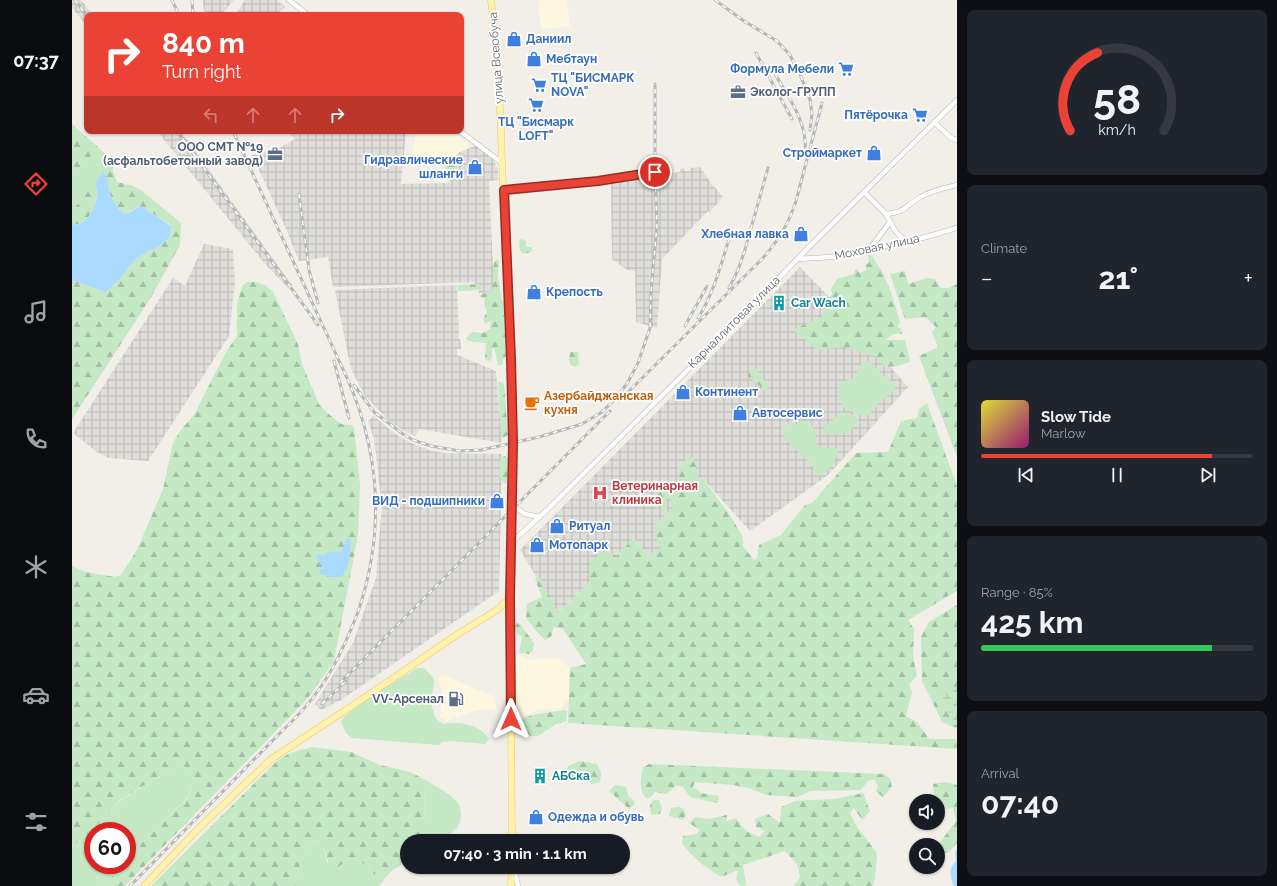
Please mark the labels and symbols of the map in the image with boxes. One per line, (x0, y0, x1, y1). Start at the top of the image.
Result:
street label: улица Всеобуча (486, 12, 506, 104)
shop icon: Даниил (505, 30, 523, 48)
place label: Даниил (526, 32, 571, 46)
shop icon: Мебтаун (525, 50, 543, 68)
place label: Мебтаун (546, 52, 597, 66)
supermarket icon: Формула Мебели (837, 60, 855, 78)
place label: Формула Мебели (730, 62, 834, 76)
place label: ТЦ "БИСМАРК NOVA" (551, 71, 635, 99)
supermarket icon: ТЦ "БИСМАРК NOVA" (530, 76, 548, 94)
office icon: Эколог-ГРУПП (729, 83, 747, 101)
place label: Эколог-ГРУПП (750, 85, 836, 99)
supermarket icon: ТЦ "Бисмарк LOFT" (527, 96, 545, 114)
supermarket icon: Пятёрочка (911, 106, 929, 124)
place label: Пятёрочка (844, 108, 908, 122)
place label: ТЦ "Бисмарк LOFT" (498, 115, 574, 143)
place label: ООО СМТ №19 (асфальтобетонный завод) (103, 140, 263, 168)
shop icon: Строймаркет (865, 144, 883, 162)
office icon: ООО СМТ №19 (асфальтобетонный завод) (266, 145, 284, 163)
place label: Строймаркет (783, 146, 862, 160)
place label: Гидравлические шланги (364, 153, 463, 181)
pin (638, 155, 672, 189)
shop icon: Гидравлические шланги (466, 158, 484, 176)
shop icon: Хлебная лавка (792, 225, 810, 243)
place label: Хлебная лавка (700, 227, 789, 241)
street label: Моховая улица (833, 231, 921, 263)
street label: Карналлитовая улица (685, 273, 783, 371)
shop icon: Крепость (525, 283, 543, 301)
place label: Крепость (546, 285, 603, 299)
building icon: Car Wach (770, 294, 788, 312)
place label: Car Wach (791, 296, 846, 310)
shop icon: Континент (674, 383, 692, 401)
place label: Континент (695, 385, 758, 399)
place label: Азербайджанская кухня (544, 389, 654, 417)
cafe icon: Азербайджанская кухня (523, 394, 541, 412)
shop icon: Автосервис (731, 404, 749, 422)
place label: Автосервис (752, 406, 823, 420)
place label: Ветеринарная клиника (612, 479, 698, 507)
hospital icon: Ветеринарная клиника (591, 484, 609, 502)
shop icon: ВИД - подшипники (488, 492, 506, 510)
place label: ВИД - подшипники (372, 494, 485, 508)
shop icon: Ритуал (548, 517, 566, 535)
place label: Ритуал (569, 519, 610, 533)
shop icon: Мотопарк (528, 536, 546, 554)
place label: Мотопарк (549, 538, 608, 552)
fuel station icon: VV-Арсенал (447, 690, 465, 708)
place label: VV-Арсенал (372, 692, 444, 706)
position arrow (490, 698, 532, 740)
building icon: АБСка (531, 767, 549, 785)
place label: АБСка (552, 769, 590, 783)
shop icon: Одежда и обувь (527, 808, 545, 826)
place label: Одежда и обувь (548, 810, 645, 824)
speed limit sign: 60 (84, 822, 136, 874)

